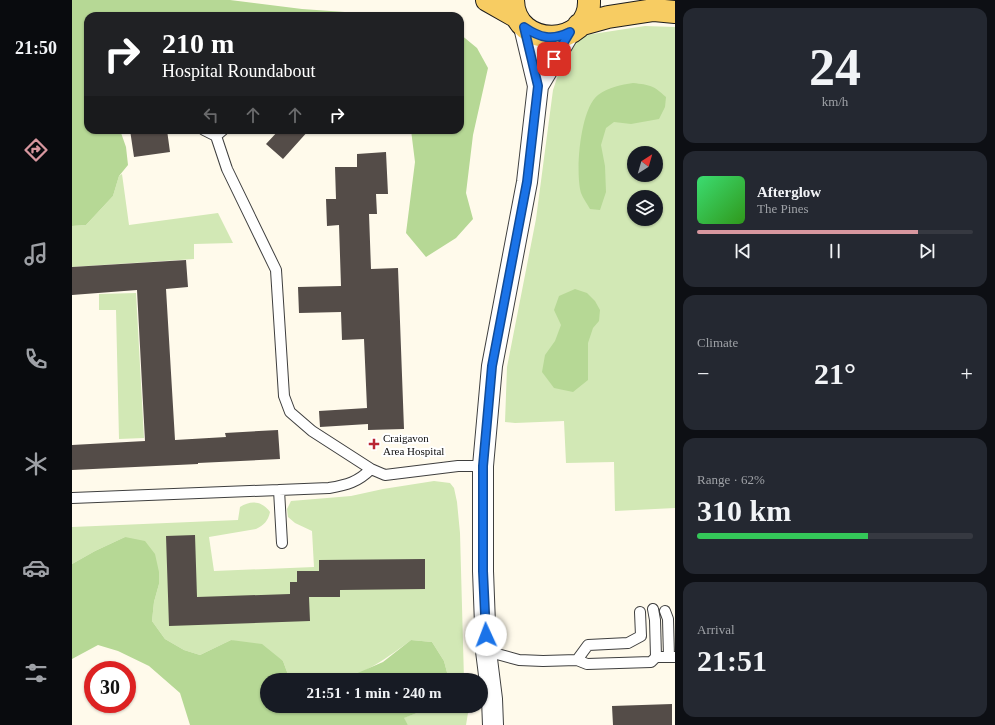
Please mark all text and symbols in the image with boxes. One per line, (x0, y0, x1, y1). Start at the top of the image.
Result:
icon: right (96, 28, 148, 80)
text: 210 m (162, 28, 234, 59)
text: 21:50 (15, 38, 57, 58)
text: 24 (809, 39, 861, 96)
pin (537, 42, 571, 76)
icon: arrive (543, 48, 565, 70)
text: Hospital Roundabout (162, 61, 316, 81)
text: km/h (822, 94, 848, 109)
icon: left (200, 104, 222, 126)
icon: ahead (242, 104, 264, 126)
icon: ahead (284, 104, 306, 126)
icon: right (326, 104, 348, 126)
icon: directions (22, 136, 50, 164)
north arrow (627, 146, 663, 182)
map controls (627, 146, 663, 226)
text: Afterglow (757, 184, 821, 200)
button: layers (627, 190, 663, 226)
text: The Pines (757, 201, 809, 216)
icon: music (22, 240, 50, 268)
icon: previous (732, 240, 754, 262)
icon: pause (824, 240, 846, 262)
icon: next (916, 240, 938, 262)
text: Climate (697, 335, 738, 350)
icon: phone (22, 345, 50, 373)
text: 21° (814, 357, 856, 390)
text: − (697, 361, 709, 386)
text: + (961, 361, 973, 386)
place label: Craigavon Area Hospital (383, 432, 444, 457)
marker: Craigavon Area Hospital (368, 438, 380, 450)
icon: climate (22, 450, 50, 478)
text: Range · 62% (697, 472, 765, 487)
text: 310 km (697, 494, 791, 527)
icon: car (22, 554, 50, 582)
position arrow (465, 614, 507, 656)
text: Arrival (697, 622, 735, 637)
text: 21:51 (697, 644, 767, 677)
icon: filters (22, 659, 50, 687)
speed limit sign: 30 (84, 661, 136, 713)
text: 21:51 · 1 min · 240 m (307, 685, 442, 701)

